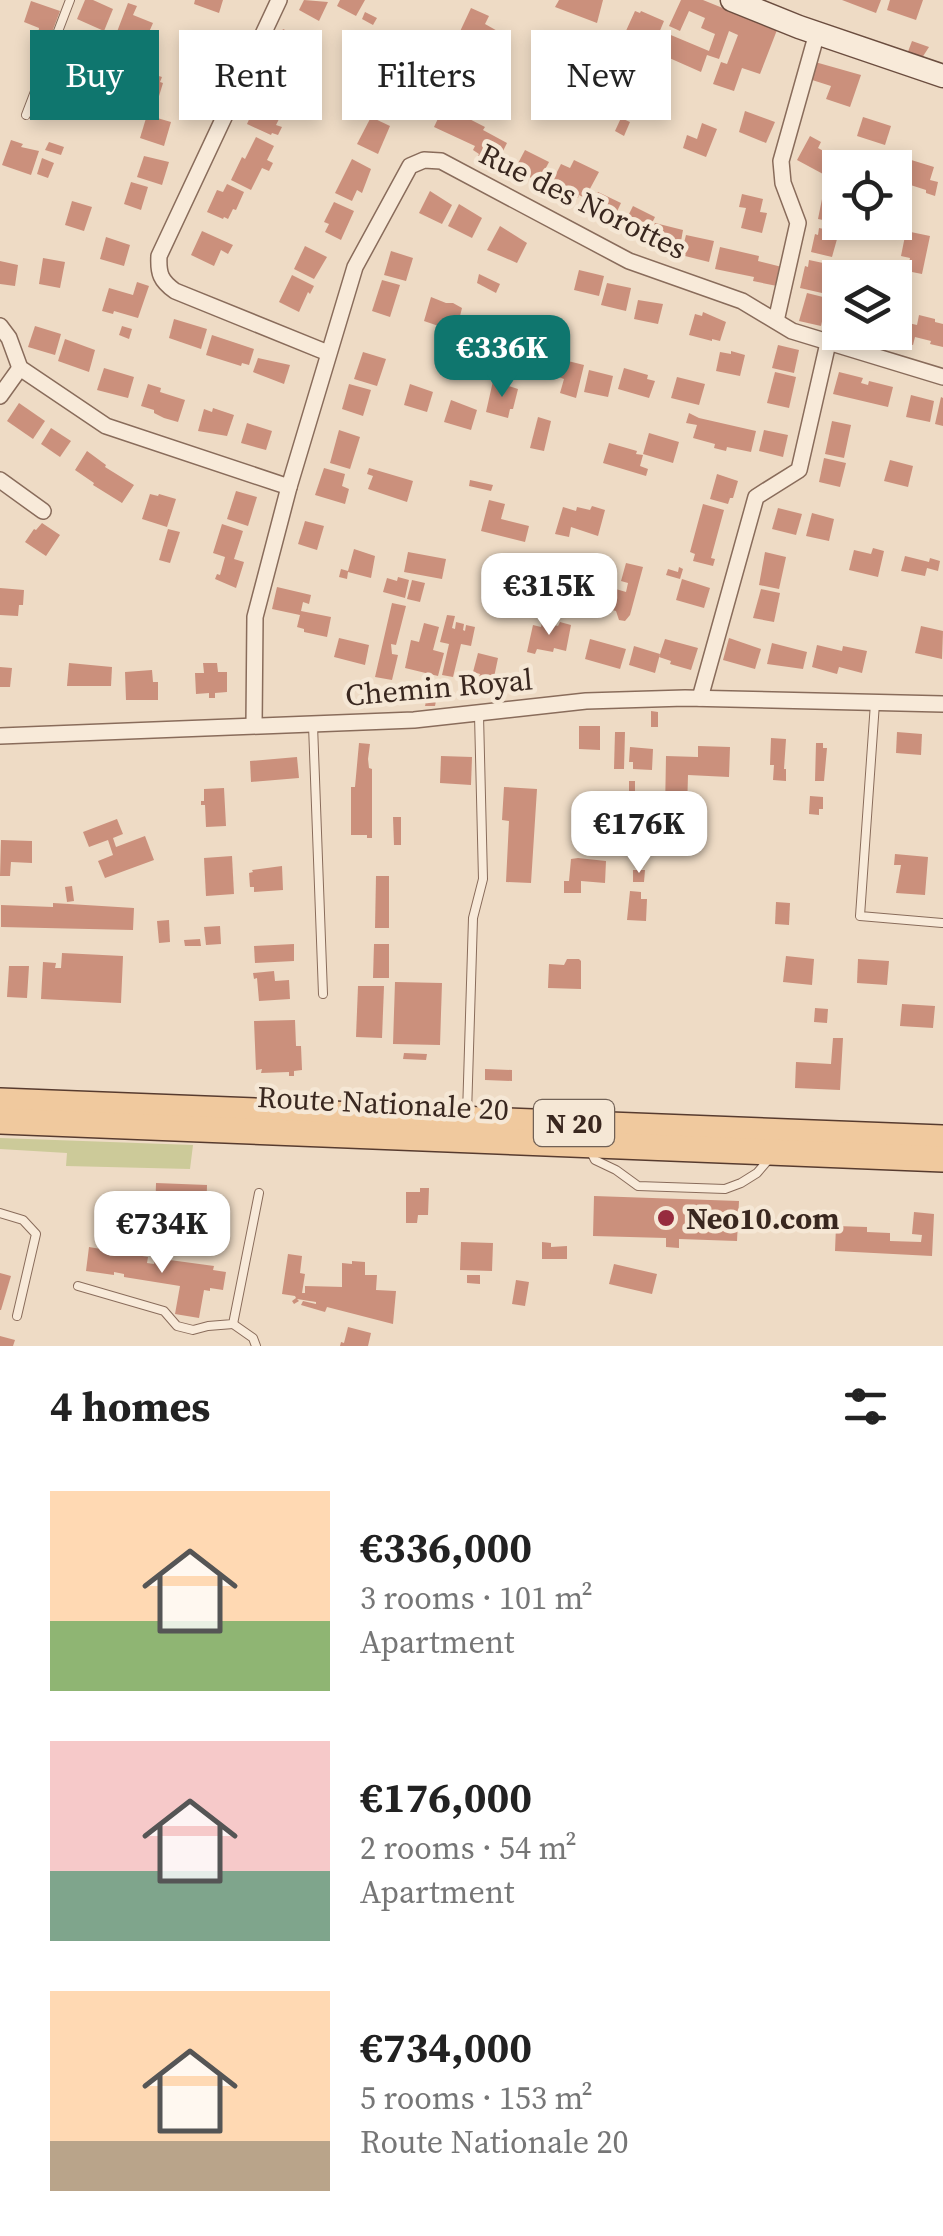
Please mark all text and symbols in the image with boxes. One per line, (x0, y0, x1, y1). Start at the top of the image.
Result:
chip: Buy (30, 30, 159, 120)
chip: Rent (179, 30, 322, 120)
chip: Filters (342, 30, 511, 120)
chip: New (531, 30, 671, 120)
street label: Rue des Norottes (473, 133, 693, 269)
map controls (822, 150, 912, 350)
button: locate (822, 150, 912, 240)
button: layers (822, 260, 912, 350)
pin: €336K (432, 315, 572, 400)
text: €336K (456, 325, 548, 369)
pin: €315K (479, 553, 619, 638)
text: €315K (503, 563, 595, 607)
street label: Chemin Royal (344, 658, 534, 716)
pin: €176K (569, 791, 709, 876)
text: €176K (593, 801, 685, 845)
street label: Route Nationale 20 (256, 1076, 510, 1130)
road number: N 20 (534, 1100, 614, 1146)
pin: €734K (92, 1191, 232, 1276)
place label: Neo10.com (686, 1198, 839, 1239)
text: €734K (116, 1201, 208, 1245)
marker: Neo10.com (655, 1207, 677, 1229)
text: 4 homes (50, 1377, 210, 1435)
icon: filters (838, 1379, 893, 1434)
text: €336,000 (360, 1518, 532, 1576)
icon: home (130, 1531, 250, 1651)
text: 3 rooms · 101 m² (360, 1576, 593, 1620)
text: Apartment (360, 1620, 514, 1664)
text: €176,000 (360, 1768, 532, 1826)
icon: home (130, 1781, 250, 1901)
text: 2 rooms · 54 m² (360, 1826, 577, 1870)
text: Apartment (360, 1870, 514, 1914)
text: €734,000 (360, 2018, 532, 2076)
icon: home (130, 2031, 250, 2151)
text: 5 rooms · 153 m² (360, 2076, 593, 2120)
text: Route Nationale 20 (360, 2120, 629, 2164)

